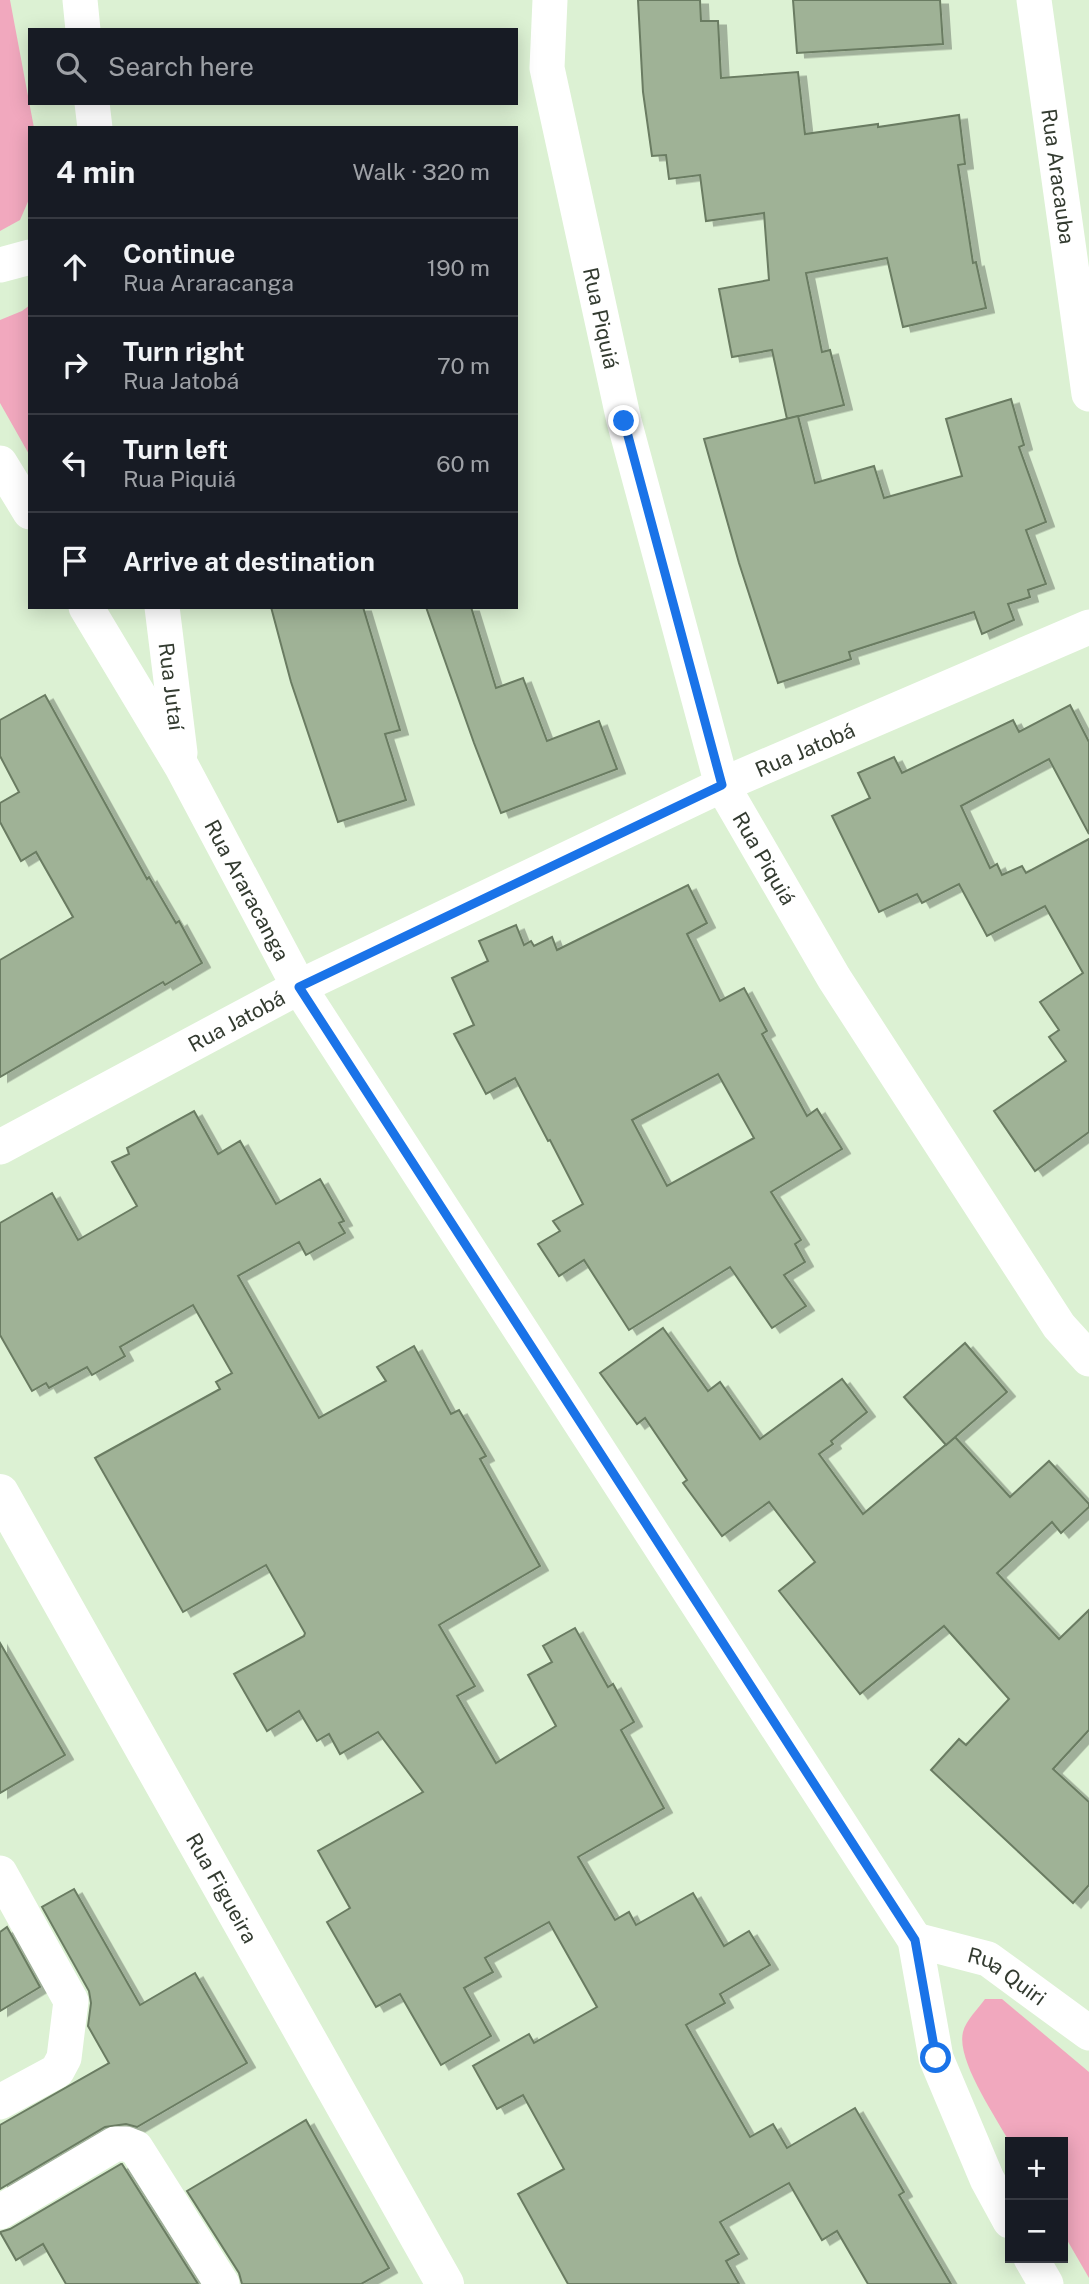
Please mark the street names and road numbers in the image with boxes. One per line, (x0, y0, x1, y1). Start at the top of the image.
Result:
street label: Rua Aracauba (1037, 107, 1080, 246)
street label: Rua Piquiá (578, 265, 625, 371)
street label: Rua Jutaí (154, 641, 190, 733)
street label: Rua Jatobá (751, 717, 858, 782)
street label: Rua Piquiá (728, 807, 801, 909)
street label: Rua Araracanga (200, 815, 295, 965)
street label: Rua Jatobá (184, 984, 289, 1057)
street label: Rua Figueira (181, 1828, 263, 1947)
street label: Rua Quiri (965, 1942, 1051, 2010)

